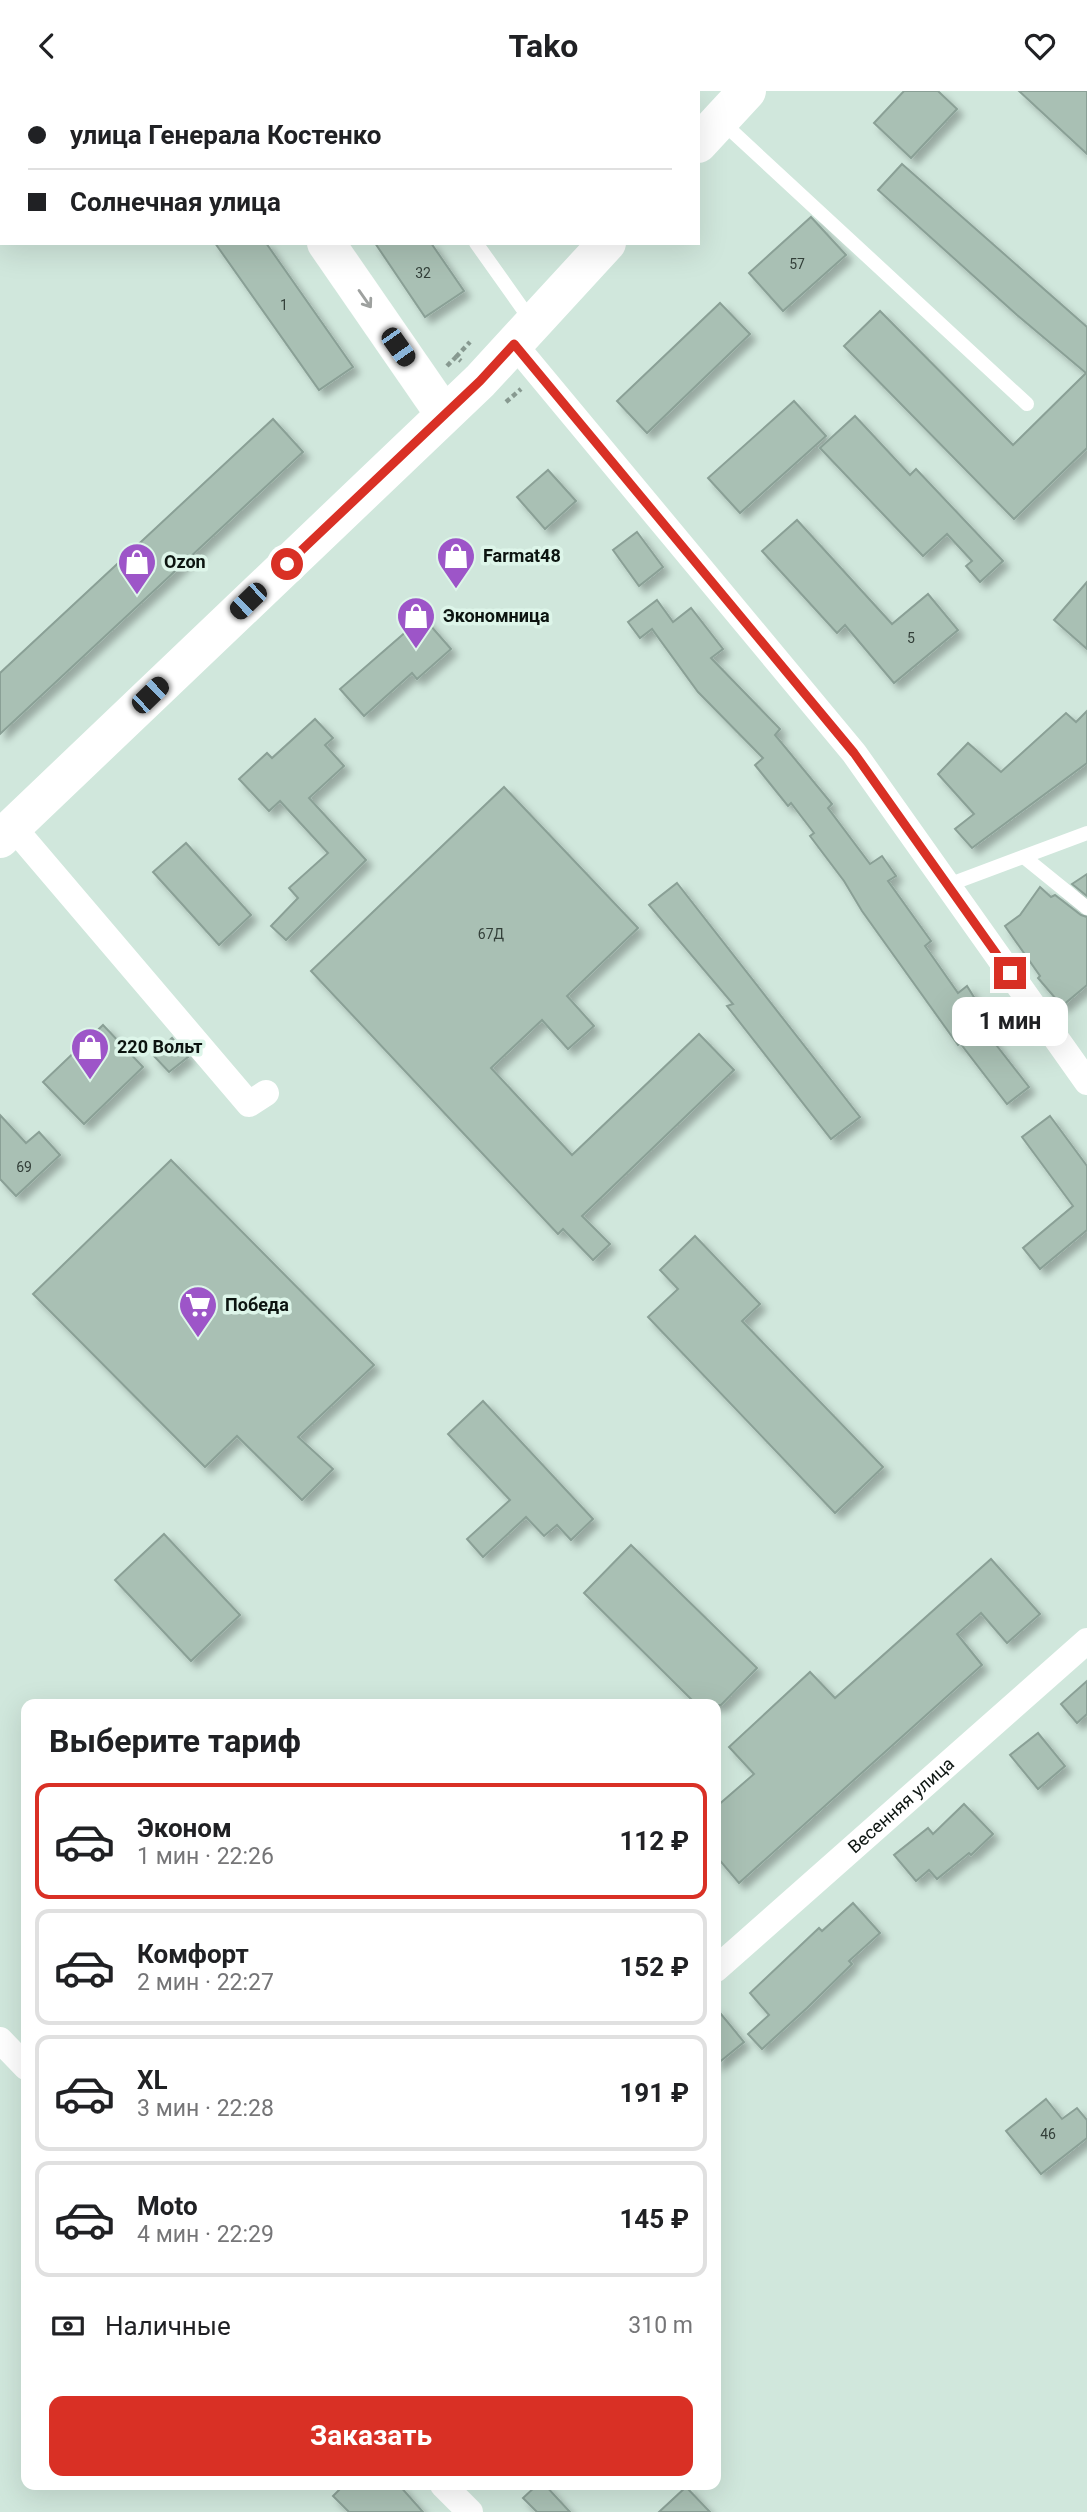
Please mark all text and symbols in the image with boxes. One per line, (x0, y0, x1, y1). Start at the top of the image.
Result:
icon: back (28, 27, 66, 65)
text: Tako (509, 27, 578, 65)
icon: heart (1021, 27, 1059, 65)
text: улица Генерала Костенко (70, 120, 382, 150)
text: Солнечная улица (70, 187, 281, 217)
house number: 57 (789, 256, 805, 272)
house number: 32 (415, 265, 431, 281)
one-way arrow (358, 289, 372, 308)
house number: 1 (280, 297, 288, 313)
car (378, 324, 419, 370)
shop icon: Farmat48 (435, 535, 477, 590)
shop icon: Ozon (116, 541, 158, 596)
place label: Farmat48 (483, 545, 561, 566)
route start (271, 548, 303, 580)
place label: Ozon (164, 551, 206, 572)
car (226, 579, 271, 623)
shop icon: Экономница (395, 595, 437, 650)
place label: Экономница (443, 605, 550, 626)
house number: 5 (907, 630, 915, 646)
car (128, 673, 173, 717)
house number: 67Д (478, 926, 505, 942)
route end (994, 957, 1026, 989)
callout: 1 мин (952, 997, 1068, 1047)
text: 1 мин (979, 1008, 1041, 1035)
shop icon: 220 Вольт (69, 1026, 111, 1081)
place label: 220 Вольт (117, 1036, 202, 1057)
house number: 69 (16, 1159, 32, 1175)
supermarket icon: Победа (177, 1284, 219, 1339)
place label: Победа (225, 1294, 289, 1315)
text: Выберите тариф (49, 1722, 301, 1760)
street label: Весенняя улица (843, 1753, 958, 1857)
icon: car (53, 1810, 116, 1873)
text: Эконом (137, 1813, 232, 1843)
text: 112 ₽ (619, 1826, 689, 1856)
text: 1 мин · 22:26 (137, 1843, 274, 1870)
icon: car (53, 1936, 116, 1999)
text: Комфорт (137, 1939, 249, 1969)
text: 152 ₽ (619, 1952, 689, 1982)
text: 2 мин · 22:27 (137, 1969, 274, 1996)
icon: car (53, 2062, 116, 2125)
text: XL (137, 2065, 168, 2095)
text: 191 ₽ (619, 2078, 689, 2108)
text: 3 мин · 22:28 (137, 2095, 274, 2122)
house number: 46 (1040, 2126, 1056, 2142)
icon: car (53, 2188, 116, 2251)
text: Moto (137, 2191, 198, 2221)
text: 145 ₽ (619, 2204, 689, 2234)
text: 4 мин · 22:29 (137, 2221, 274, 2248)
icon: cash (49, 2307, 87, 2345)
text: Наличные (105, 2311, 231, 2341)
text: 310 m (628, 2312, 693, 2339)
button: Заказать (49, 2396, 693, 2476)

